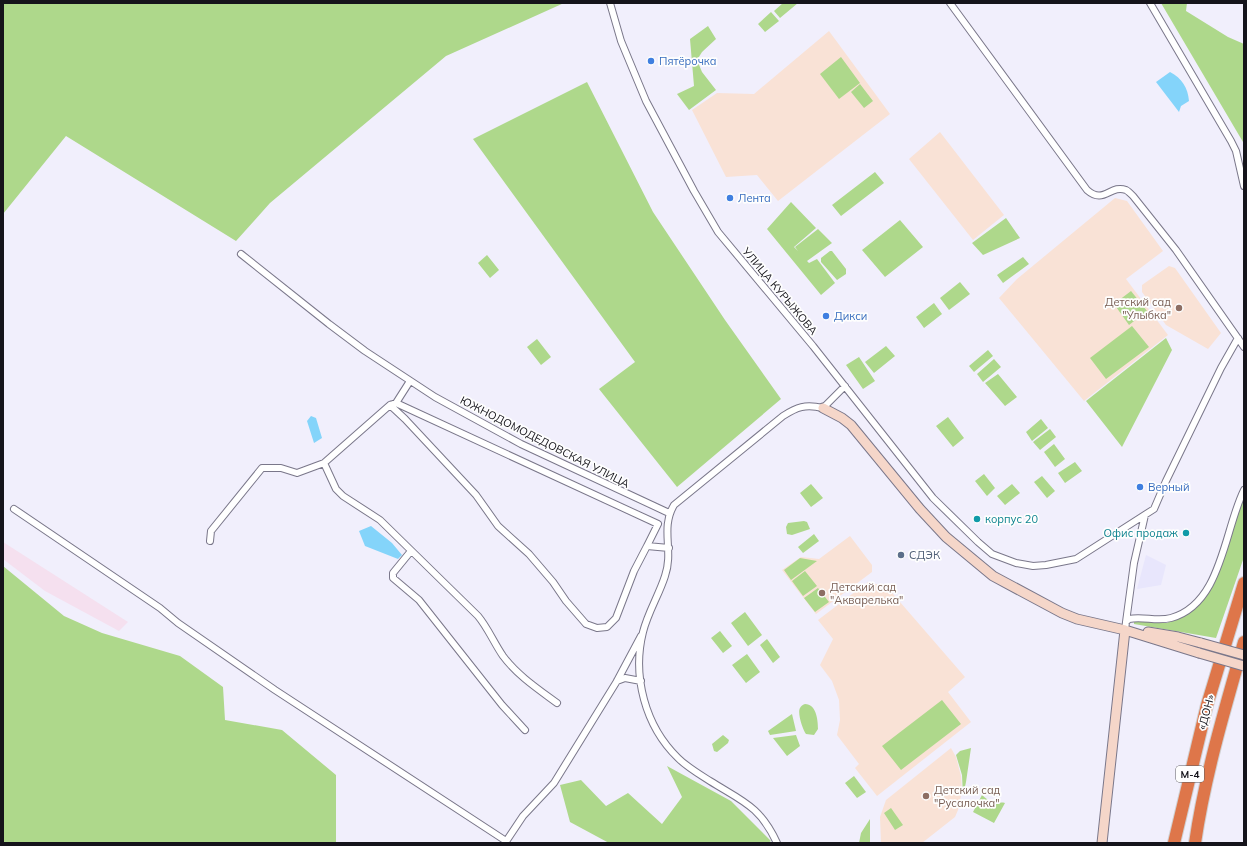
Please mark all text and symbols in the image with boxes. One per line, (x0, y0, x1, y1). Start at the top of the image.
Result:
place label: Пятёрочка (659, 54, 716, 68)
marker: Пятёрочка (646, 56, 656, 66)
place label: Лента (738, 191, 771, 205)
marker: Лента (725, 193, 735, 203)
street label: УЛИЦА КУРЫЖОВА (739, 244, 821, 338)
place label: Детский сад "Улыбка" (1105, 295, 1171, 322)
marker: Детский сад "Улыбка" (1174, 303, 1184, 313)
place label: Дикси (834, 309, 867, 323)
marker: Дикси (821, 311, 831, 321)
street label: ЮЖНОДОМОДЕДОВСКАЯ УЛИЦА (458, 393, 632, 491)
place label: Верный (1148, 480, 1190, 494)
marker: Верный (1135, 482, 1145, 492)
place label: корпус 20 (985, 512, 1038, 526)
marker: корпус 20 (972, 514, 982, 524)
place label: Офис продаж (1104, 526, 1178, 540)
marker: Офис продаж (1181, 528, 1191, 538)
place label: СДЭК (909, 548, 941, 562)
marker: СДЭК (896, 550, 906, 560)
place label: Детский сад "Акварелька" (830, 580, 903, 607)
marker: Детский сад "Акварелька" (817, 588, 827, 598)
street label: «ДОН» (1195, 693, 1217, 731)
road number: М-4 (1176, 766, 1204, 782)
place label: Детский сад "Русалочка" (934, 783, 1001, 810)
marker: Детский сад "Русалочка" (921, 791, 931, 801)

